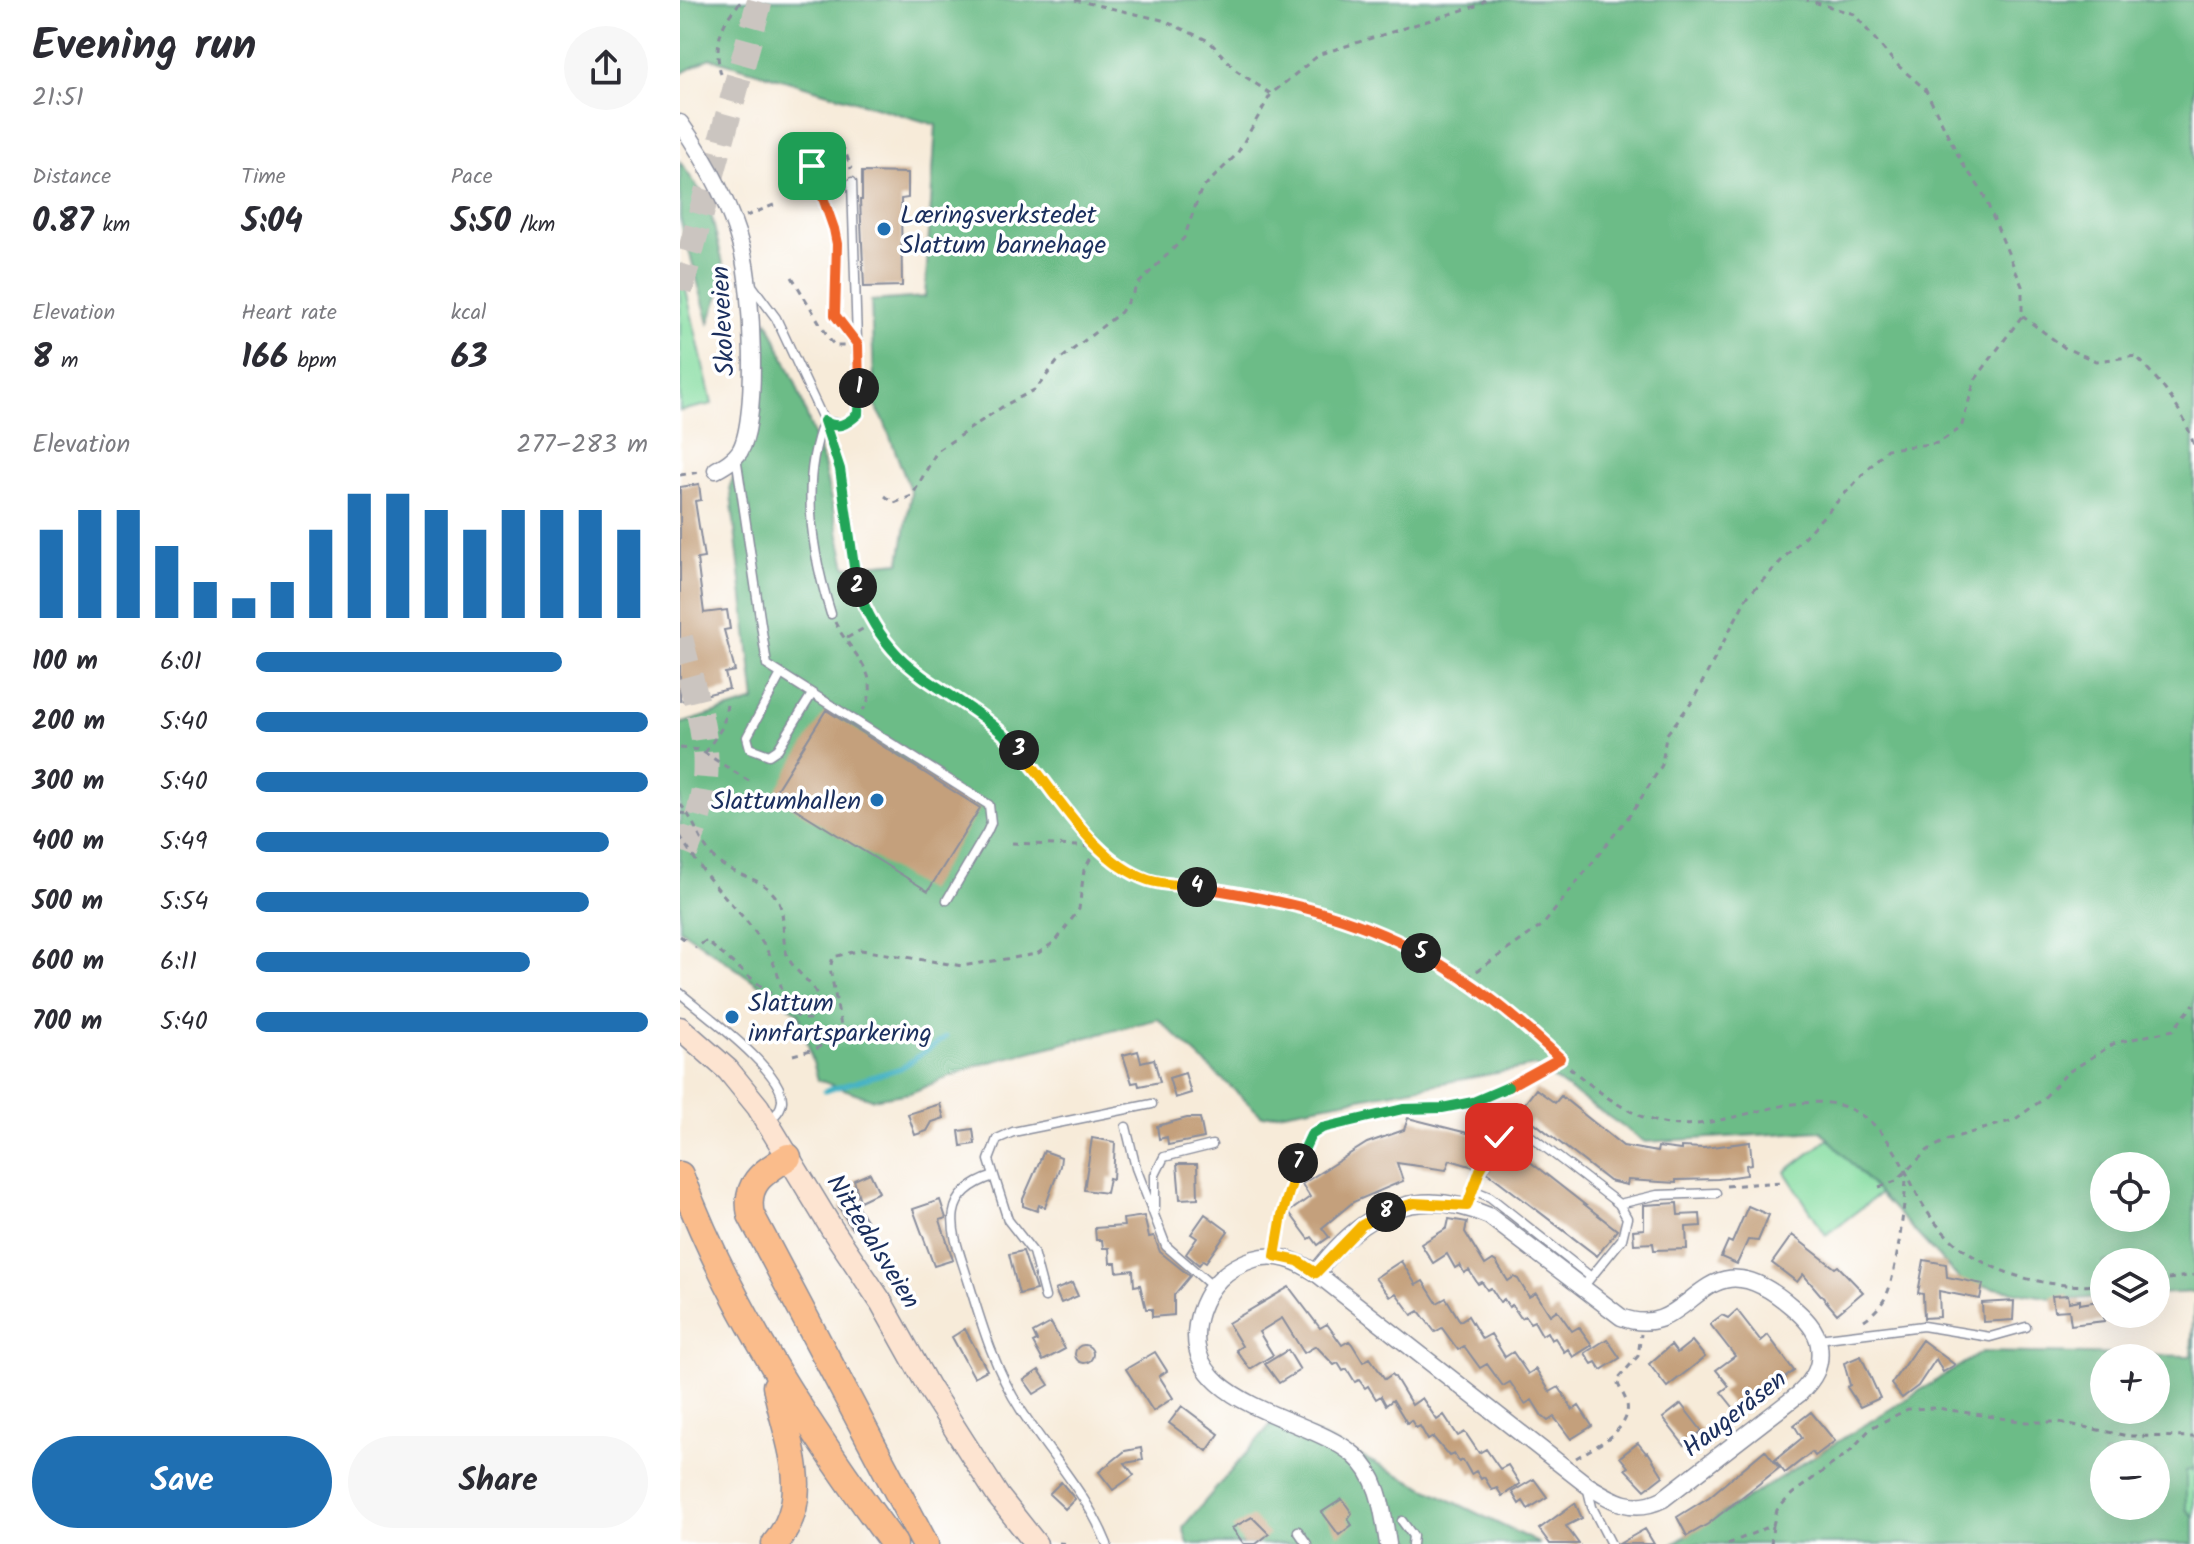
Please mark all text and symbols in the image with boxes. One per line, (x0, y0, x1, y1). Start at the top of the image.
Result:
text: Evening run (32, 12, 256, 82)
button: share (564, 26, 648, 110)
text: 21:51 (32, 77, 84, 119)
pin (778, 132, 846, 200)
icon: arrive (790, 144, 834, 188)
text: Distance (32, 160, 111, 195)
text: Time (241, 160, 286, 195)
text: Pace (451, 160, 493, 195)
text: 0.87 (32, 195, 94, 249)
text: 5:04 (241, 195, 303, 249)
text: 5:50 (451, 195, 511, 249)
place label: Læringsverkstedet Slattum barnehage (900, 195, 1107, 267)
text: km (94, 208, 130, 243)
text: /km (511, 208, 555, 243)
marker: Læringsverkstedet Slattum barnehage (875, 220, 893, 238)
street label: Skoleveien (700, 265, 748, 377)
text: Elevation (32, 296, 115, 331)
text: Heart rate (241, 296, 337, 331)
text: kcal (451, 296, 486, 331)
text: 8 (32, 331, 52, 385)
text: 166 (241, 331, 288, 385)
text: 63 (451, 331, 488, 385)
text: m (52, 344, 78, 379)
text: bpm (288, 344, 337, 379)
pin: 1 (839, 368, 879, 408)
text: 1 (856, 370, 862, 405)
text: Elevation (32, 424, 130, 466)
text: 277–283 m (516, 424, 648, 466)
pin: 2 (837, 567, 877, 607)
text: 2 (851, 569, 863, 604)
text: 100 m (32, 641, 98, 683)
text: 6:01 (160, 641, 202, 683)
text: 200 m (32, 701, 105, 743)
text: 5:40 (160, 701, 208, 743)
pin: 3 (999, 730, 1039, 770)
text: 3 (1013, 732, 1025, 767)
text: 300 m (32, 761, 104, 803)
text: 5:40 (160, 761, 208, 803)
place label: Slattumhallen (711, 781, 861, 823)
marker: Slattumhallen (868, 791, 886, 809)
text: 400 m (32, 821, 104, 863)
text: 5:49 (160, 821, 207, 863)
pin: 4 (1177, 867, 1217, 907)
text: 4 (1191, 869, 1203, 904)
text: 500 m (32, 881, 103, 923)
text: 5:54 (160, 881, 209, 923)
pin: 5 (1401, 933, 1441, 973)
text: 5 (1415, 935, 1427, 970)
text: 600 m (32, 941, 104, 983)
text: 6:11 (160, 941, 197, 983)
place label: Slattum innfartsparkering (748, 983, 932, 1055)
text: 700 m (32, 1001, 102, 1043)
text: 5:40 (160, 1001, 208, 1043)
marker: Slattum innfartsparkering (723, 1008, 741, 1026)
pin (1465, 1103, 1533, 1171)
icon: check (1477, 1115, 1521, 1159)
pin: 7 (1278, 1143, 1318, 1183)
text: 7 (1293, 1145, 1303, 1180)
map controls (2090, 1152, 2170, 1520)
button: locate (2090, 1152, 2170, 1232)
street label: Nittedalsveien (814, 1166, 931, 1318)
pin: 8 (1366, 1192, 1406, 1232)
text: 8 (1380, 1194, 1392, 1229)
button: layers (2090, 1248, 2170, 1328)
button: + (2090, 1344, 2170, 1424)
street label: Haugeråsen (1674, 1360, 1797, 1469)
button: Save (32, 1436, 332, 1528)
button: Share (348, 1436, 648, 1528)
button: − (2090, 1440, 2170, 1520)

